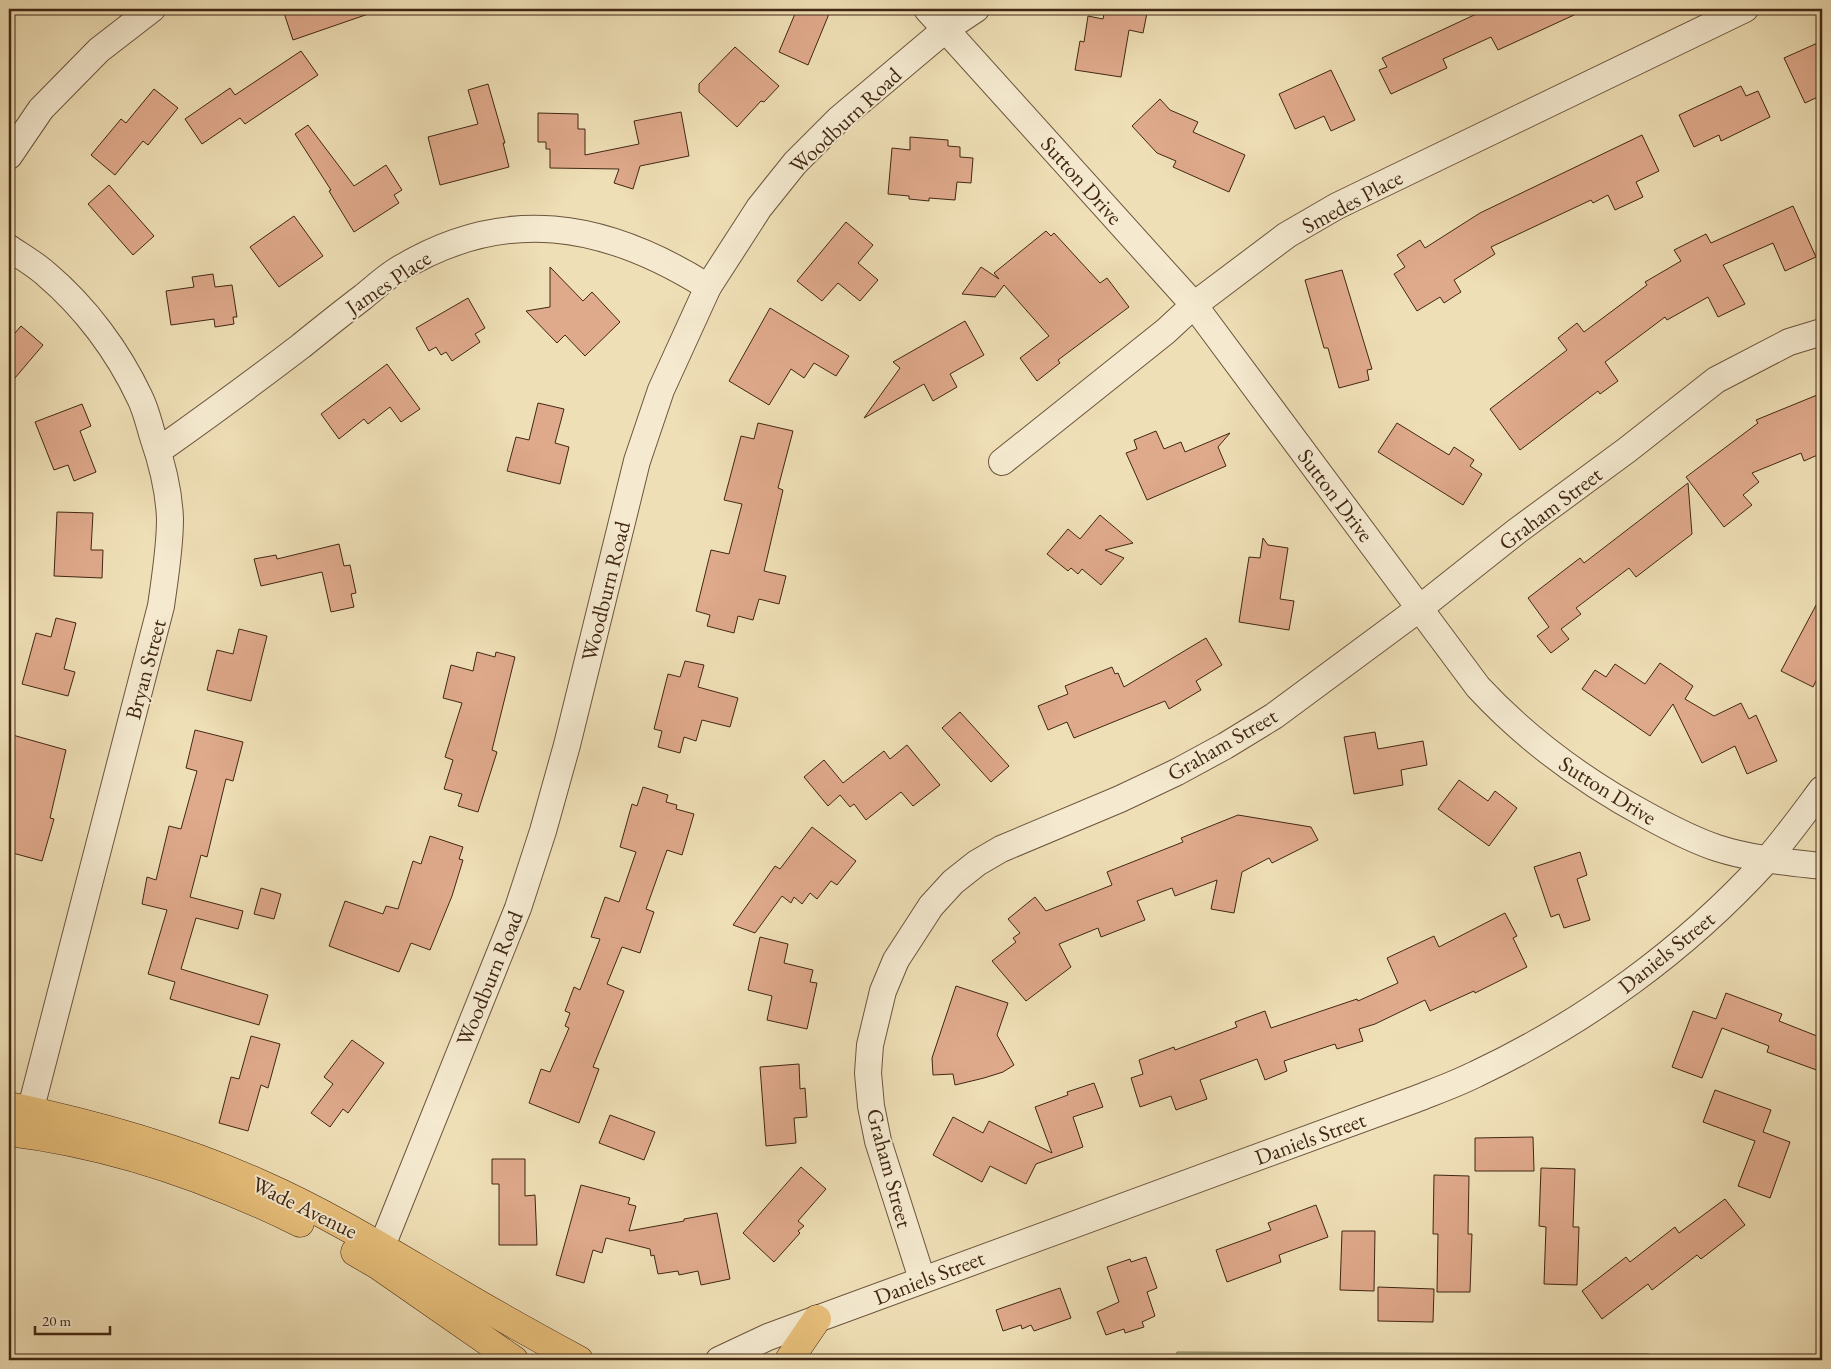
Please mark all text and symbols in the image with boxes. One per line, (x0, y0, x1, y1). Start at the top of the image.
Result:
street label: Woodburn Road (783, 60, 908, 180)
street label: Sutton Drive (1034, 130, 1129, 231)
street label: Smedes Place (1297, 163, 1408, 240)
street label: James Place (338, 243, 437, 323)
street label: Sutton Drive (1291, 443, 1380, 548)
street label: Graham Street (1493, 460, 1608, 557)
street label: Woodburn Road (574, 517, 637, 664)
street label: Bryan Street (118, 616, 173, 722)
street label: Graham Street (1162, 701, 1282, 788)
street label: Sutton Drive (1554, 749, 1662, 832)
street label: Daniels Street (1612, 905, 1721, 1000)
street label: Woodburn Road (449, 906, 530, 1050)
street label: Graham Street (860, 1105, 919, 1231)
street label: Daniels Street (1251, 1105, 1370, 1172)
street label: Wade Avenue (247, 1169, 363, 1246)
street label: Daniels Street (870, 1243, 989, 1312)
scale bar (35, 1304, 110, 1336)
text: 20 m (42, 1311, 71, 1330)

